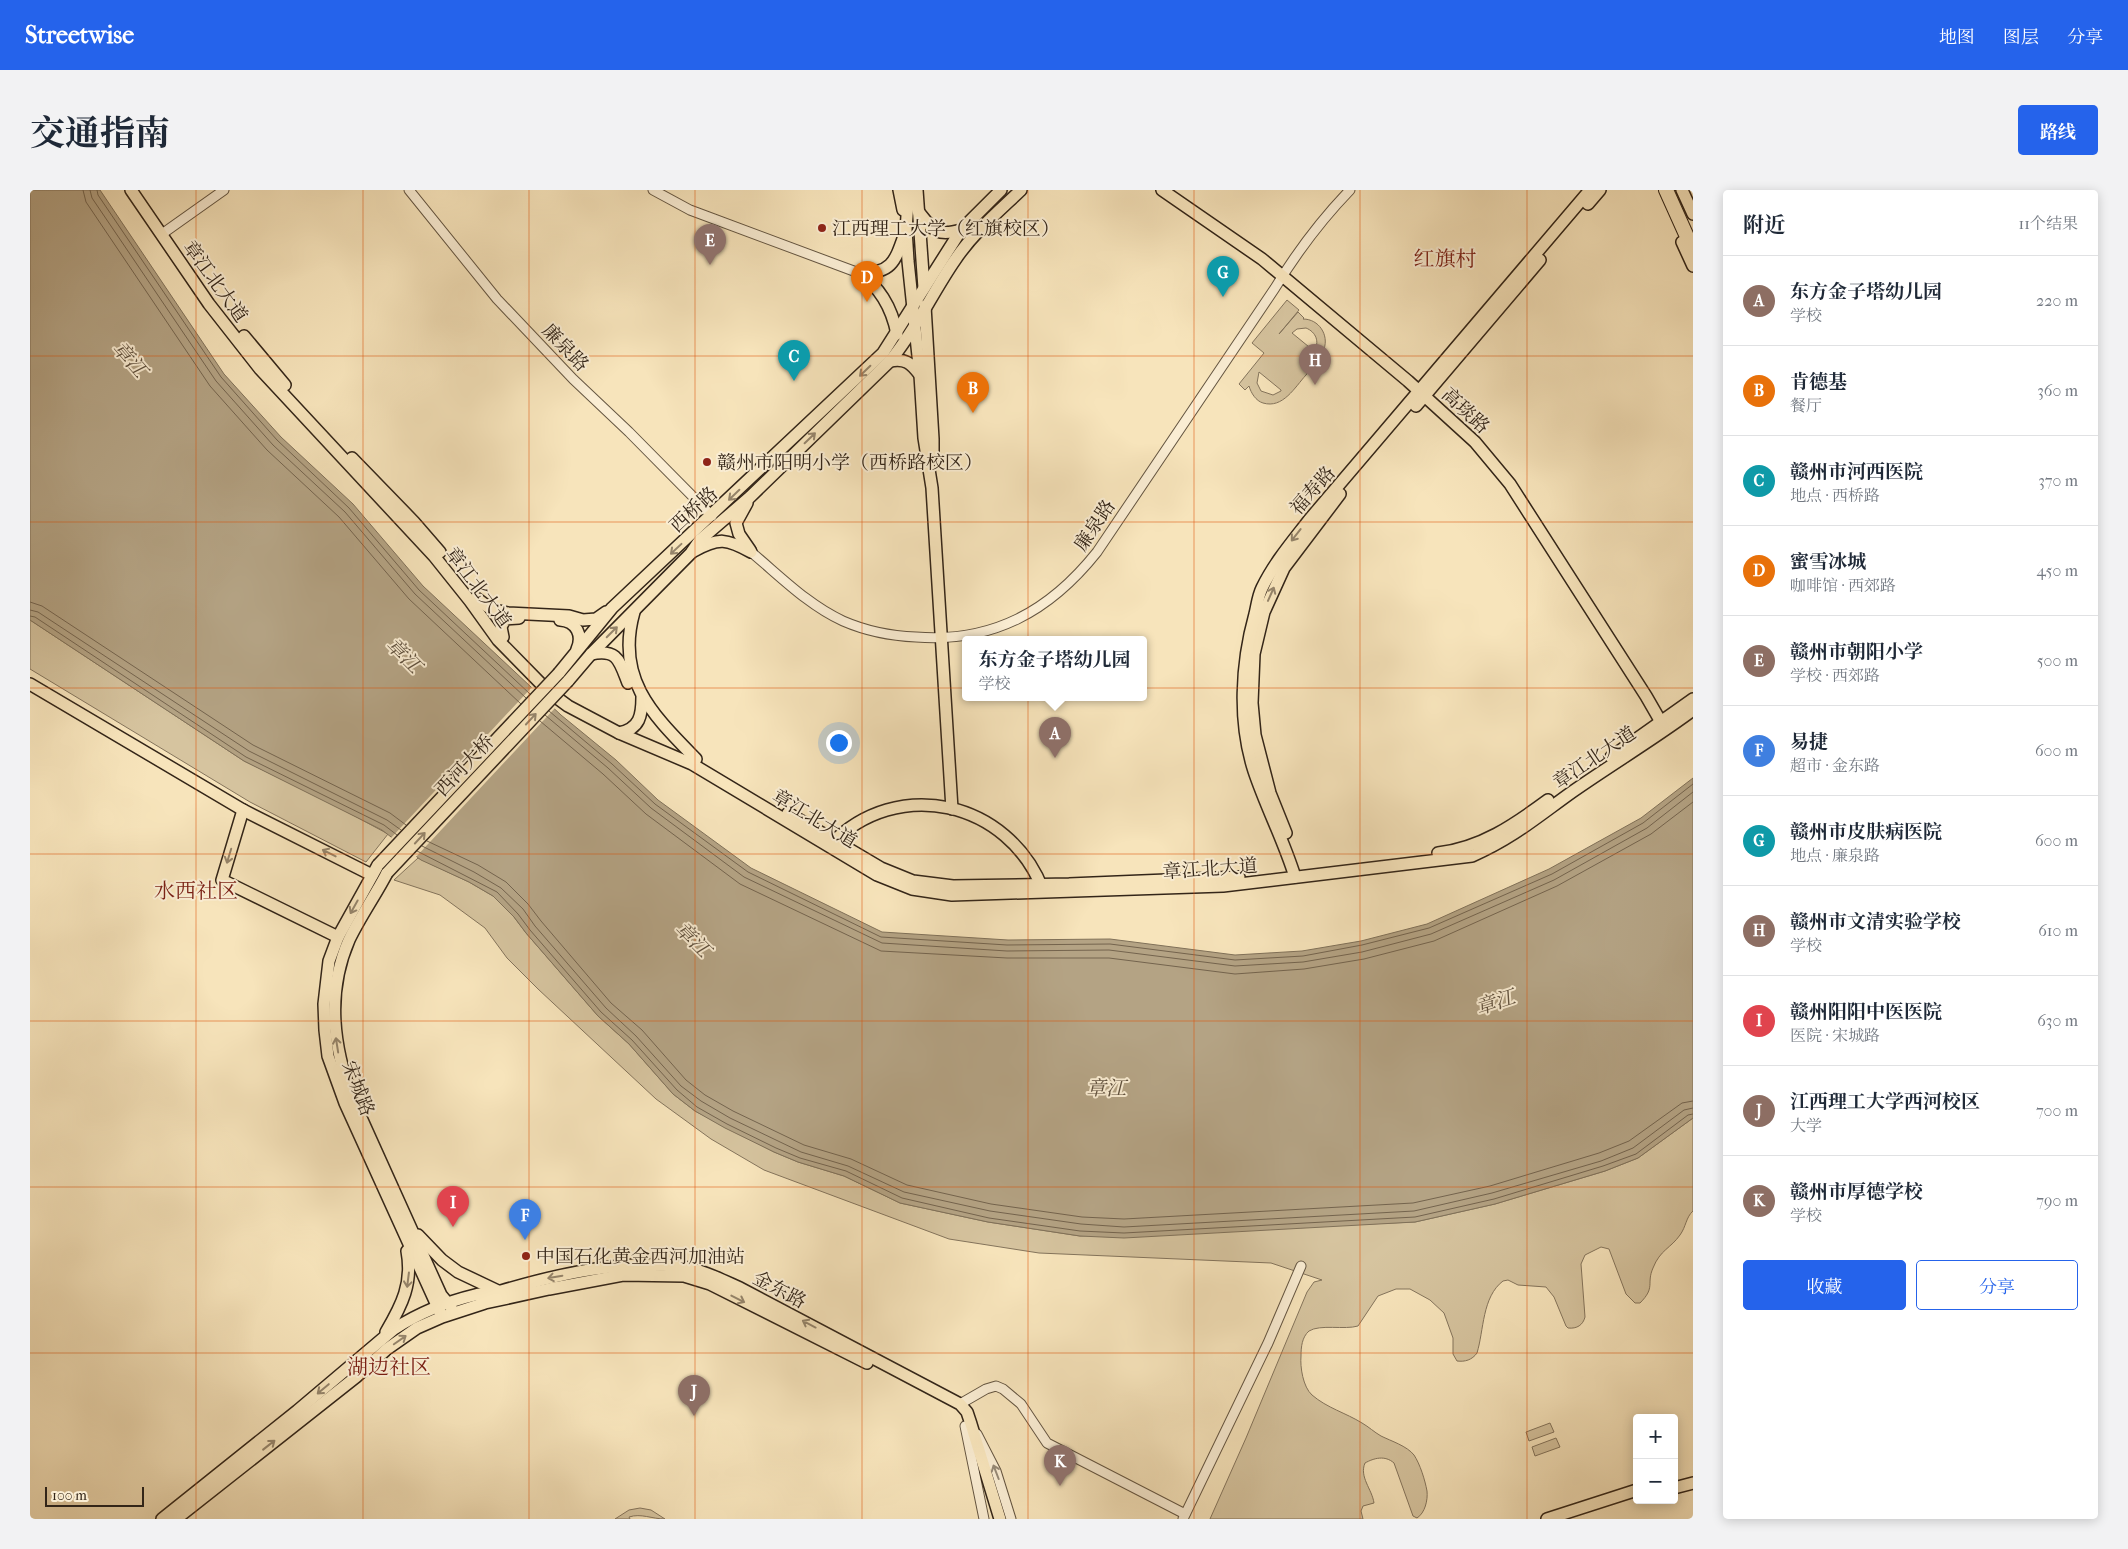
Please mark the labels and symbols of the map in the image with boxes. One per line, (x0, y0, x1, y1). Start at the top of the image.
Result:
place label: 江西理工大学（红旗校区） (832, 218, 1060, 240)
marker: 江西理工大学（红旗校区） (816, 222, 828, 234)
pin: E (694, 224, 726, 265)
street label: 章江北大道 (178, 237, 252, 326)
district label: 红旗村 (1414, 247, 1477, 271)
pin: G (1207, 256, 1239, 297)
pin: D (851, 261, 883, 302)
street label: 廉泉路 (538, 320, 593, 376)
water label: 章江 (108, 337, 153, 384)
pin: C (778, 340, 810, 381)
pin: H (1299, 344, 1331, 385)
one-way arrow (858, 365, 871, 377)
pin: B (957, 372, 989, 413)
street label: 高琰路 (1437, 383, 1494, 438)
one-way arrow (804, 432, 816, 444)
place label: 赣州市阳明小学（西桥路校区） (717, 452, 983, 474)
marker: 赣州市阳明小学（西桥路校区） (701, 456, 713, 468)
street label: 福寿路 (1286, 462, 1340, 519)
street label: 西桥路 (665, 482, 722, 537)
one-way arrow (728, 489, 740, 501)
street label: 廉泉路 (1070, 496, 1120, 555)
one-way arrow (1291, 528, 1302, 541)
street label: 章江北大道 (441, 543, 516, 632)
one-way arrow (669, 543, 682, 555)
one-way arrow (1267, 587, 1277, 602)
one-way arrow (606, 626, 618, 638)
water label: 章江 (381, 633, 428, 680)
one-way arrow (525, 713, 537, 726)
pin: A (1039, 717, 1071, 758)
street label: 章江北大道 (1549, 722, 1640, 794)
street label: 西河大桥 (431, 730, 499, 801)
your location (826, 730, 852, 756)
street label: 章江北大道 (768, 785, 861, 853)
one-way arrow (414, 831, 426, 844)
one-way arrow (223, 848, 233, 864)
one-way arrow (322, 848, 337, 857)
street label: 章江北大道 (1162, 855, 1258, 883)
district label: 水西社区 (154, 879, 238, 903)
one-way arrow (348, 900, 358, 914)
water label: 章江 (670, 917, 717, 964)
water label: 章江 (1473, 984, 1521, 1020)
one-way arrow (331, 1037, 341, 1053)
street label: 宋城路 (338, 1058, 379, 1119)
water label: 章江 (1086, 1077, 1129, 1100)
pin: I (437, 1186, 469, 1227)
pin: F (509, 1199, 541, 1240)
place label: 中国石化黄金西河加油站 (536, 1246, 745, 1268)
marker: 中国石化黄金西河加油站 (520, 1250, 532, 1262)
street label: 金东路 (749, 1267, 810, 1313)
one-way arrow (403, 1272, 413, 1288)
one-way arrow (548, 1273, 564, 1283)
one-way arrow (730, 1295, 745, 1304)
one-way arrow (802, 1319, 817, 1328)
one-way arrow (393, 1335, 407, 1345)
district label: 湖边社区 (347, 1355, 431, 1379)
pin: J (678, 1375, 710, 1416)
one-way arrow (317, 1384, 330, 1395)
one-way arrow (262, 1440, 275, 1451)
pin: K (1044, 1445, 1076, 1486)
one-way arrow (991, 1465, 1000, 1480)
scale bar (45, 1484, 144, 1507)

